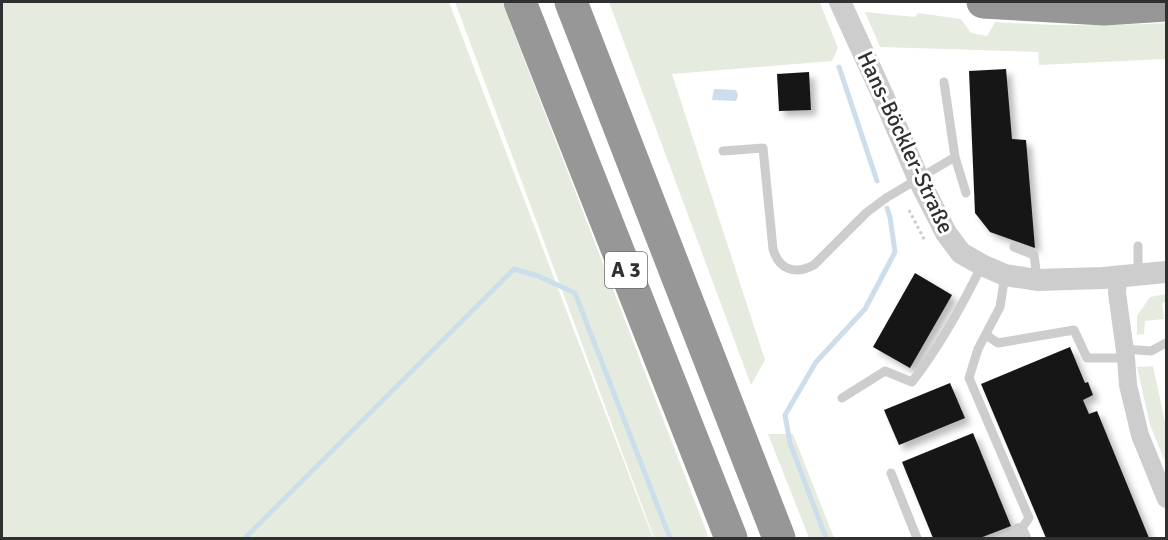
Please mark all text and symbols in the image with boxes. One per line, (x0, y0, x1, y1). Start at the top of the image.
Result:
street label: Hans-Böckler-Straße (851, 47, 960, 238)
road number: A 3 (605, 252, 647, 288)

